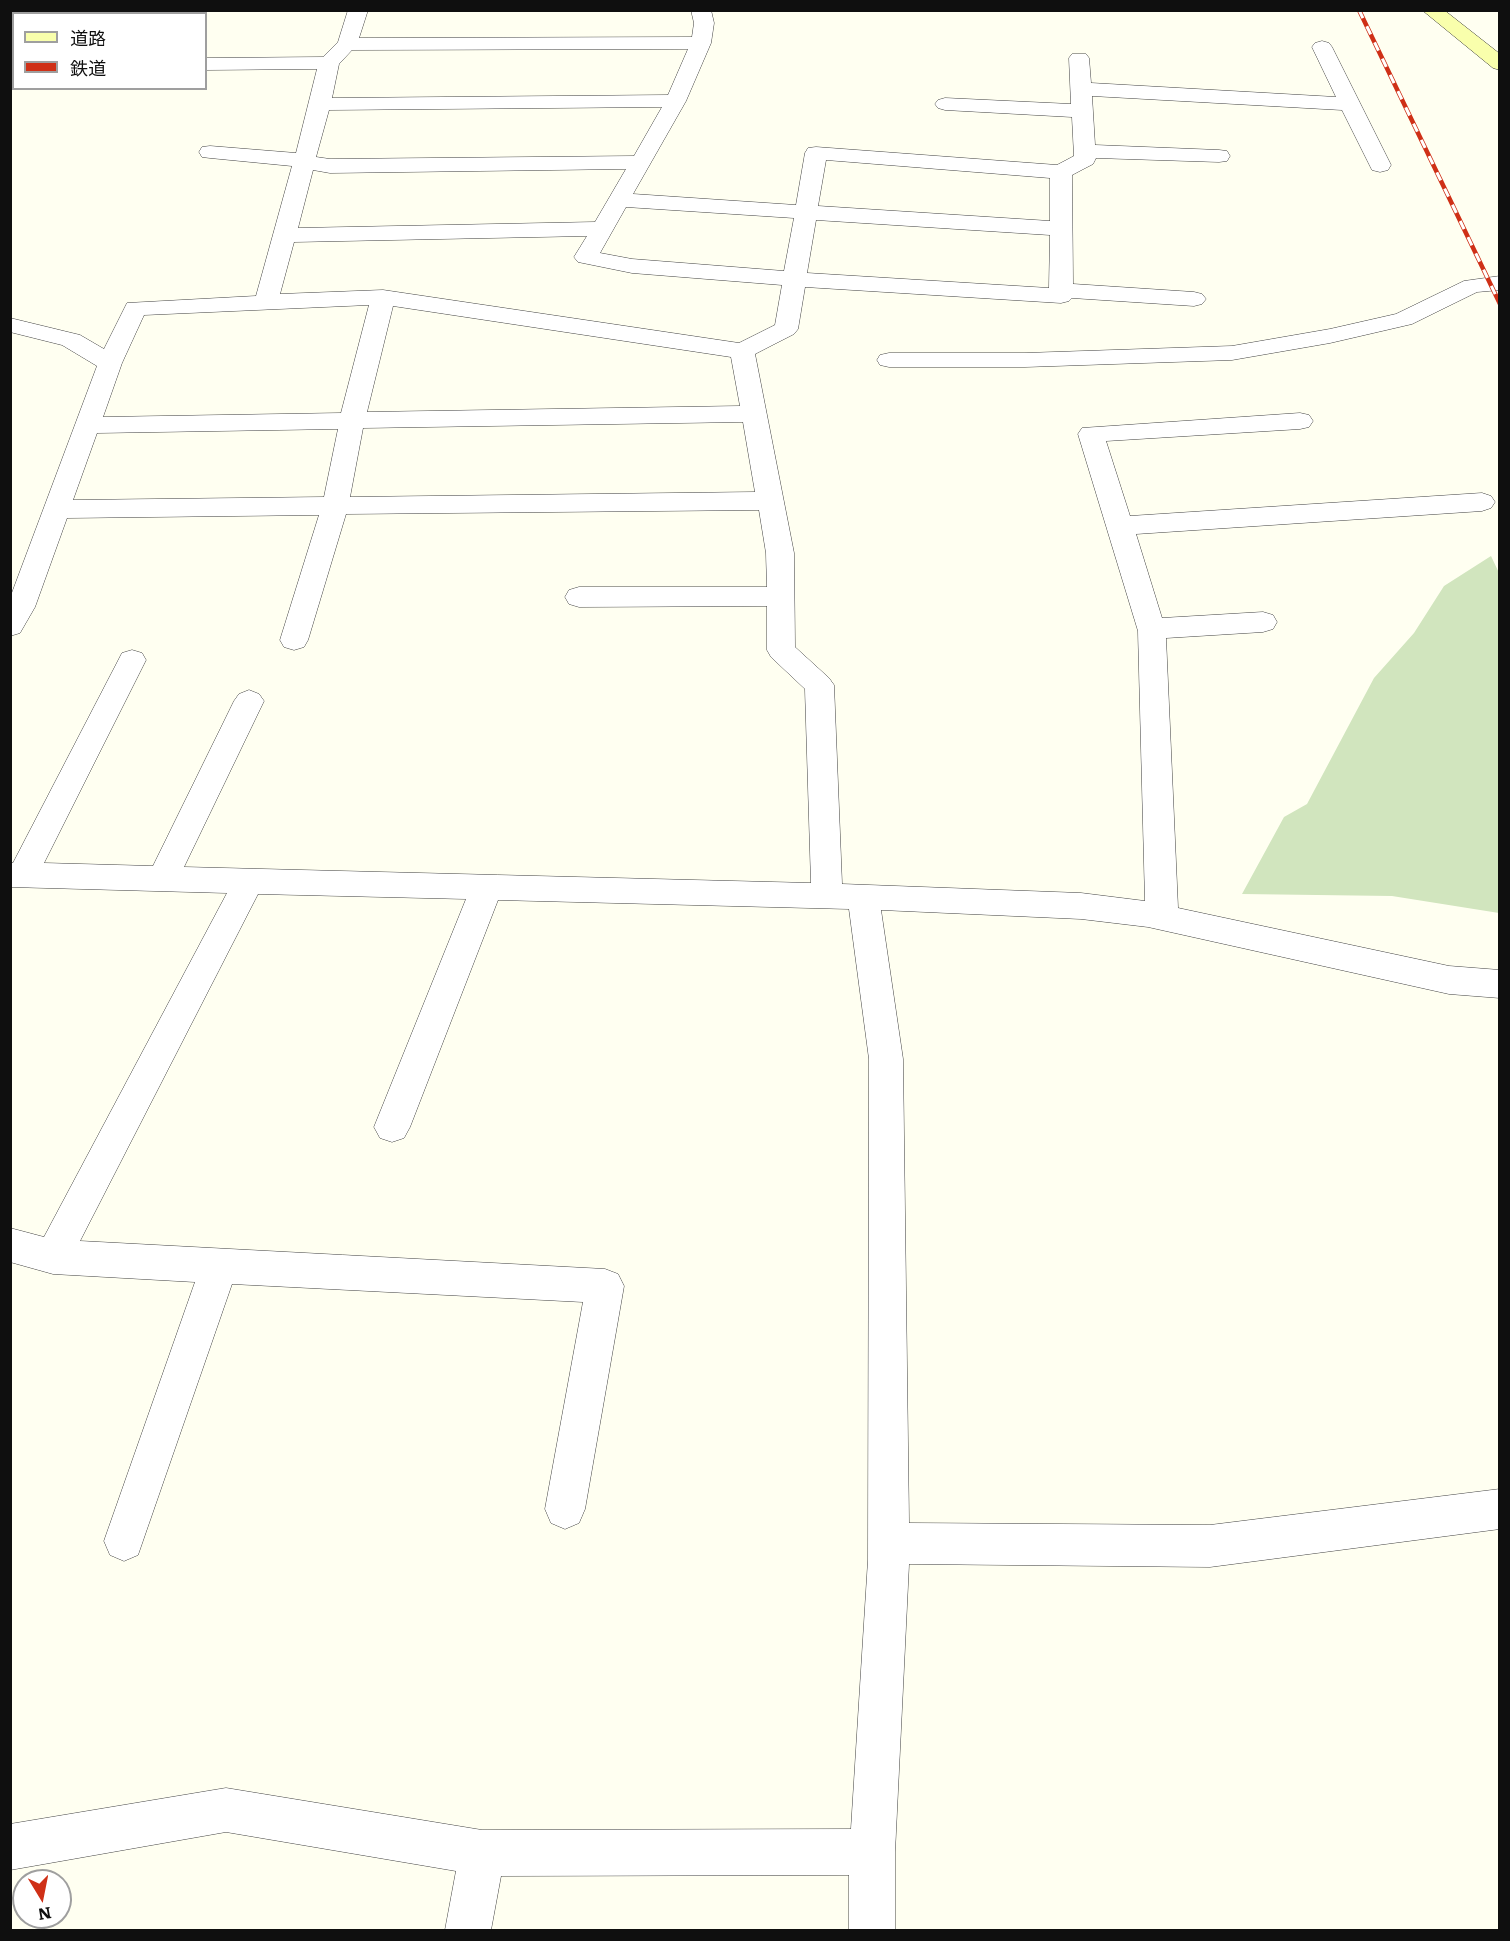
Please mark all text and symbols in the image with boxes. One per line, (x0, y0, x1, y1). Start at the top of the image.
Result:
legend (12, 12, 207, 90)
text: 道路 (70, 24, 106, 51)
text: 鉄道 (70, 54, 106, 81)
north arrow (12, 1869, 72, 1929)
text: N (36, 1902, 53, 1928)

